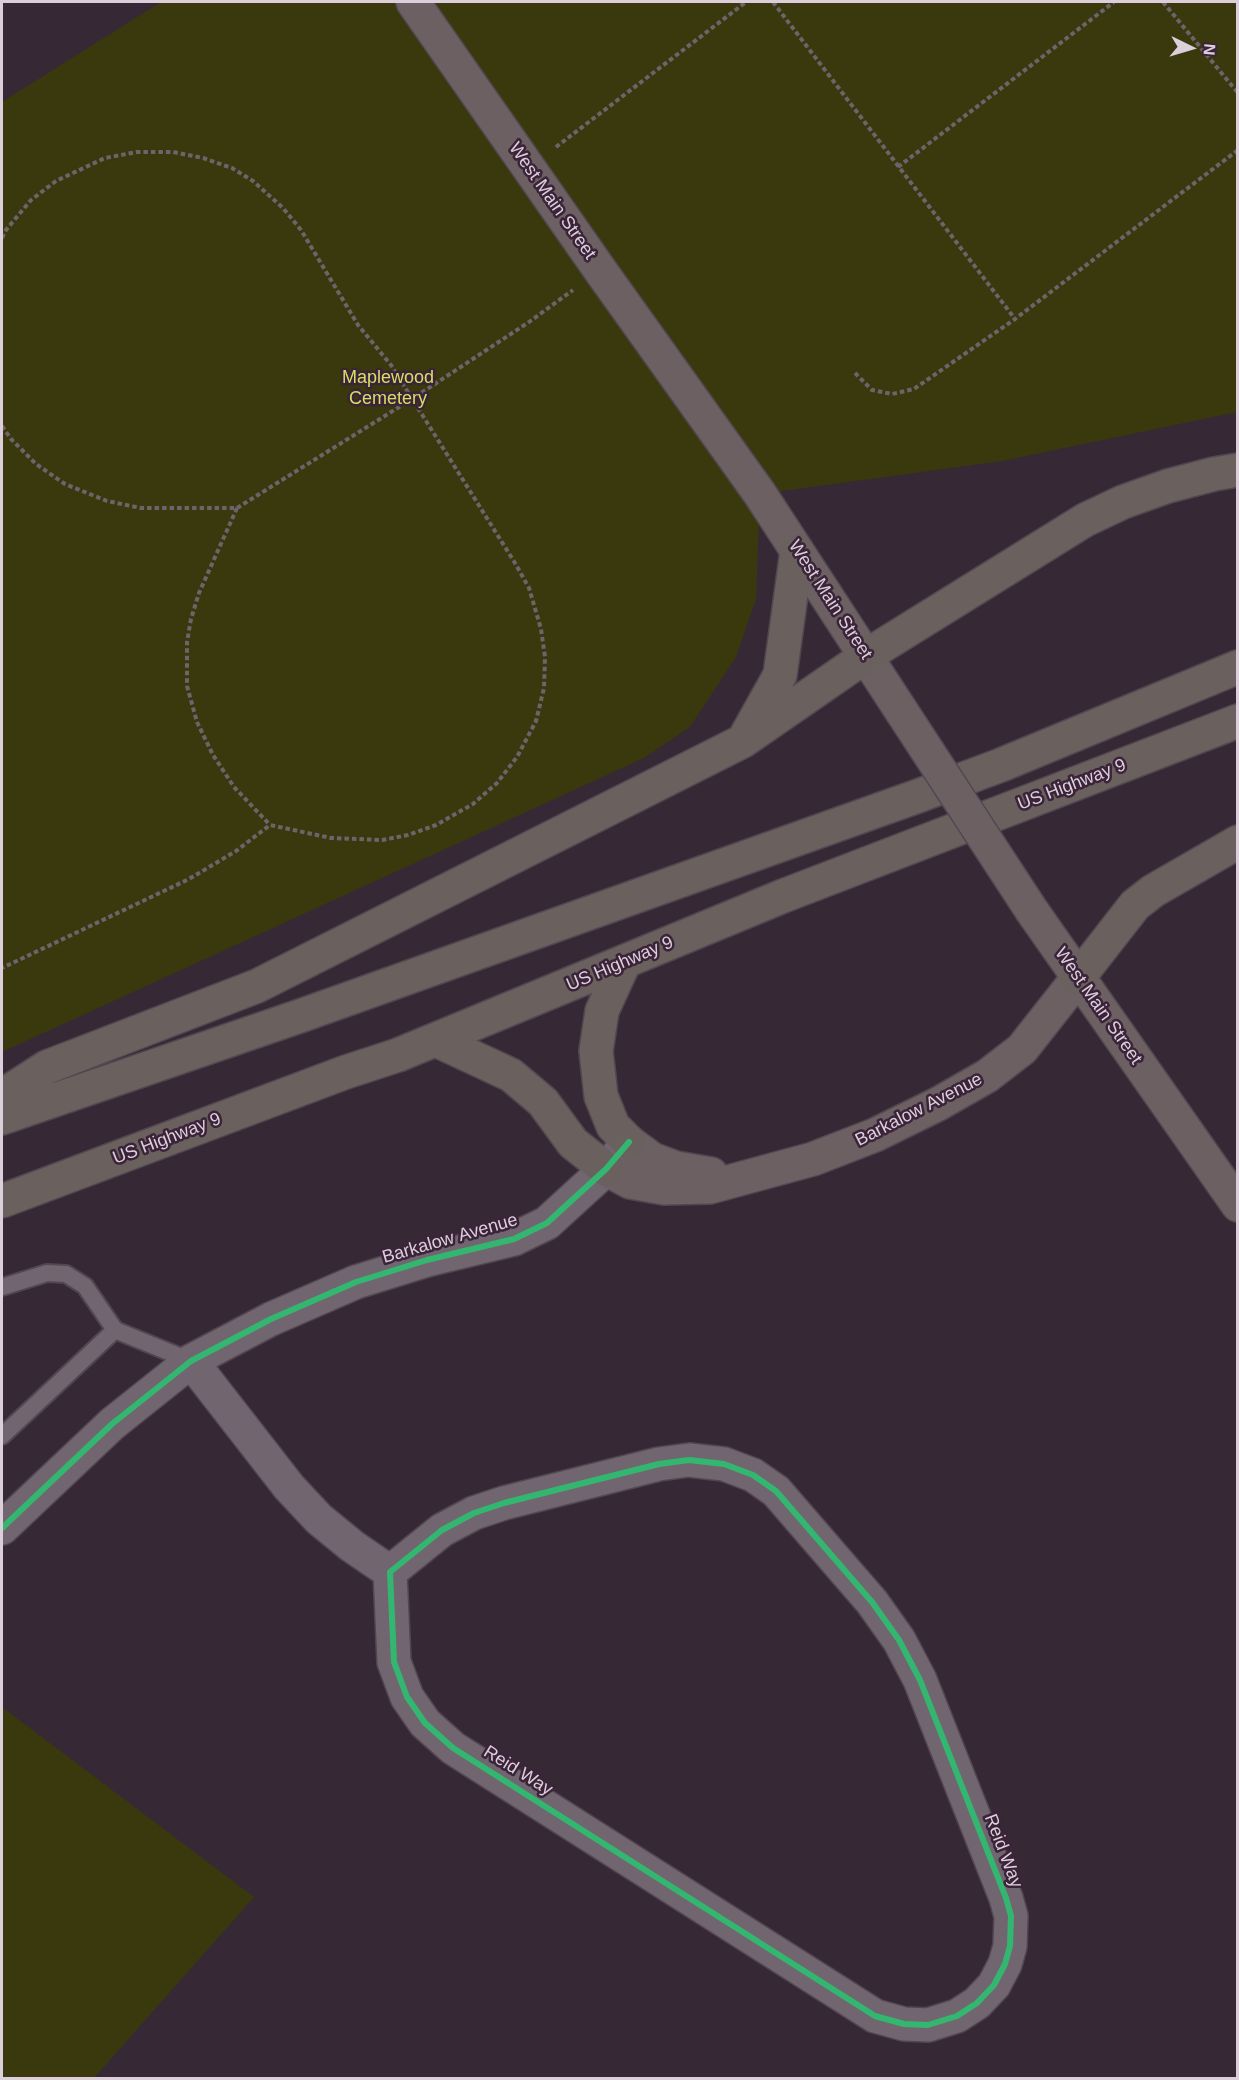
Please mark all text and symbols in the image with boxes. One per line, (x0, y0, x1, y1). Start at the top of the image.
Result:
north arrow (1161, 18, 1221, 78)
text: N (1200, 43, 1218, 56)
street label: West Main Street (504, 138, 600, 264)
park label: Maplewood Cemetery (342, 367, 434, 410)
street label: West Main Street (783, 536, 877, 664)
street label: US Highway 9 (1015, 754, 1129, 816)
street label: US Highway 9 (563, 932, 677, 996)
street label: West Main Street (1050, 943, 1146, 1069)
street label: Barkalow Avenue (852, 1069, 986, 1151)
street label: US Highway 9 (110, 1108, 224, 1170)
street label: Barkalow Avenue (380, 1209, 520, 1269)
street label: Reid Way (479, 1741, 557, 1801)
street label: Reid Way (979, 1811, 1027, 1891)

